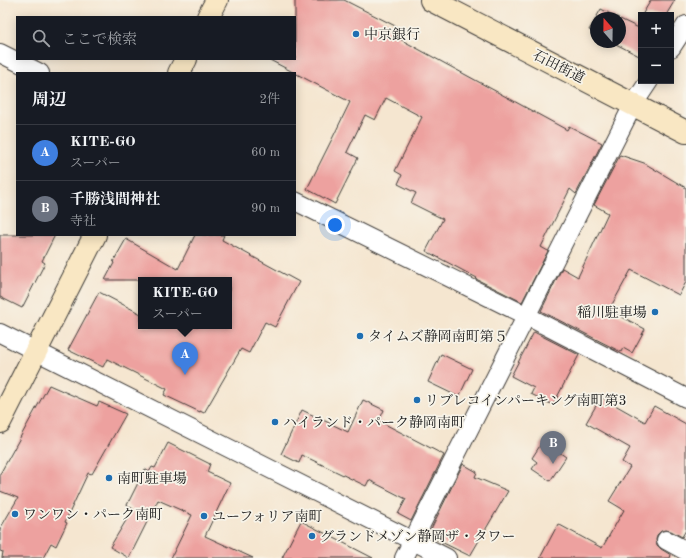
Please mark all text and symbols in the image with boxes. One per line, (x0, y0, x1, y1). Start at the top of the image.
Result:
north arrow (590, 12, 626, 48)
map controls (638, 12, 674, 84)
button: + (638, 12, 674, 48)
search box (16, 16, 296, 60)
icon: search (30, 27, 52, 49)
place label: 中京銀行 (364, 27, 420, 42)
marker: 中京銀行 (351, 29, 361, 39)
text: ここで検索 (62, 33, 137, 48)
street label: 石田街道 (530, 47, 587, 86)
button: − (638, 48, 674, 84)
text: 周辺 (32, 92, 66, 109)
text: 2件 (259, 93, 280, 106)
text: KITE-GO (70, 135, 136, 150)
text: A (40, 146, 50, 159)
text: 60 m (251, 146, 280, 159)
text: スーパー (70, 157, 121, 170)
text: 千勝浅間神社 (70, 193, 160, 208)
text: B (40, 202, 50, 215)
text: 90 m (251, 202, 280, 215)
text: 寺社 (70, 215, 96, 228)
your location (325, 215, 345, 235)
popup (138, 277, 232, 329)
text: KITE-GO (152, 286, 218, 301)
place label: 稲川駐車場 (577, 305, 647, 320)
marker: 稲川駐車場 (650, 307, 660, 317)
text: スーパー (152, 308, 203, 321)
place label: タイムズ静岡南町第５ (368, 329, 508, 344)
marker: タイムズ静岡南町第５ (355, 331, 365, 341)
pin: A (172, 342, 198, 375)
place label: リブレコインパーキング南町第3 (425, 393, 627, 408)
marker: リブレコインパーキング南町第3 (412, 395, 422, 405)
place label: ハイランド・パーク静岡南町 (283, 415, 465, 430)
marker: ハイランド・パーク静岡南町 (270, 417, 280, 427)
pin: B (540, 431, 566, 464)
place label: 南町駐車場 (117, 471, 187, 486)
marker: 南町駐車場 (104, 473, 114, 483)
place label: ワンワン・パーク南町 (23, 507, 163, 522)
marker: ワンワン・パーク南町 (10, 509, 20, 519)
place label: ユーフォリア南町 (212, 509, 323, 524)
marker: ユーフォリア南町 (199, 511, 209, 521)
place label: グランドメゾン静岡ザ・タワー (320, 529, 515, 544)
marker: グランドメゾン静岡ザ・タワー (307, 531, 317, 541)

